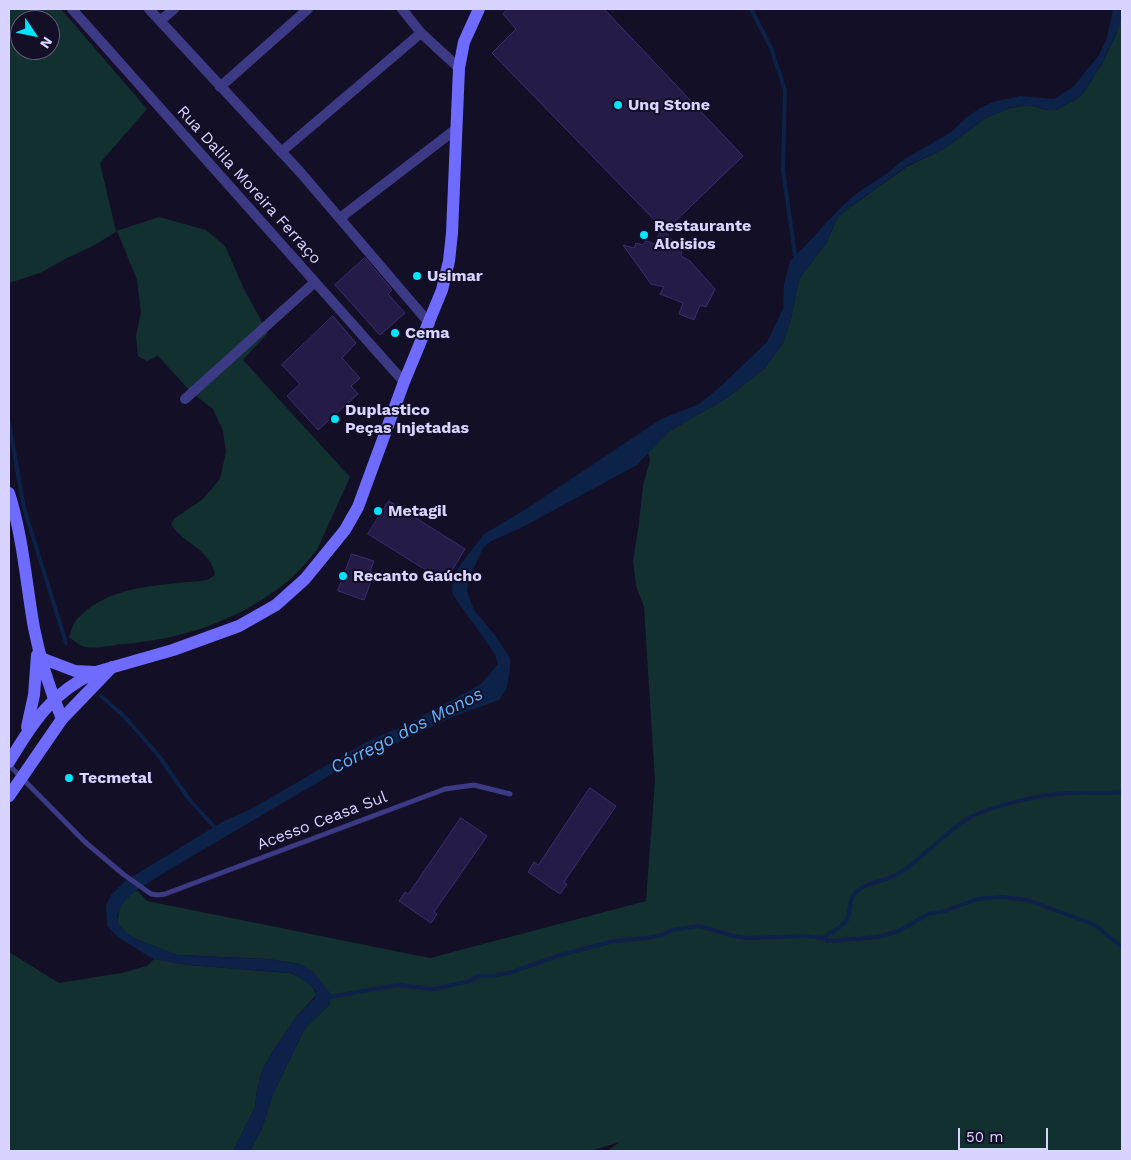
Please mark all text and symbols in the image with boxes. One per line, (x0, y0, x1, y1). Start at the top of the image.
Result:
north arrow (10, 10, 60, 60)
text: N (37, 34, 56, 52)
place label: Unq Stone (628, 95, 710, 115)
marker: Unq Stone (612, 99, 624, 111)
street label: Rua Dalila Moreira Ferraço (173, 102, 325, 268)
place label: Restaurante Aloisios (654, 216, 751, 254)
marker: Restaurante Aloisios (638, 229, 650, 241)
place label: Usimar (427, 266, 483, 286)
marker: Usimar (411, 270, 423, 282)
place label: Cema (405, 323, 449, 343)
marker: Cema (389, 327, 401, 339)
place label: Duplastico Peças Injetadas (345, 400, 469, 438)
marker: Duplastico Peças Injetadas (329, 413, 341, 425)
place label: Metagil (388, 501, 447, 521)
marker: Metagil (372, 505, 384, 517)
place label: Recanto Gaúcho (353, 566, 482, 586)
marker: Recanto Gaúcho (337, 570, 349, 582)
water label: Córrego dos Monos (327, 683, 487, 779)
place label: Tecmetal (79, 768, 152, 788)
marker: Tecmetal (63, 772, 75, 784)
street label: Acesso Ceasa Sul (254, 787, 390, 855)
scale bar (961, 1118, 1051, 1150)
text: 50 m (966, 1128, 1003, 1146)

